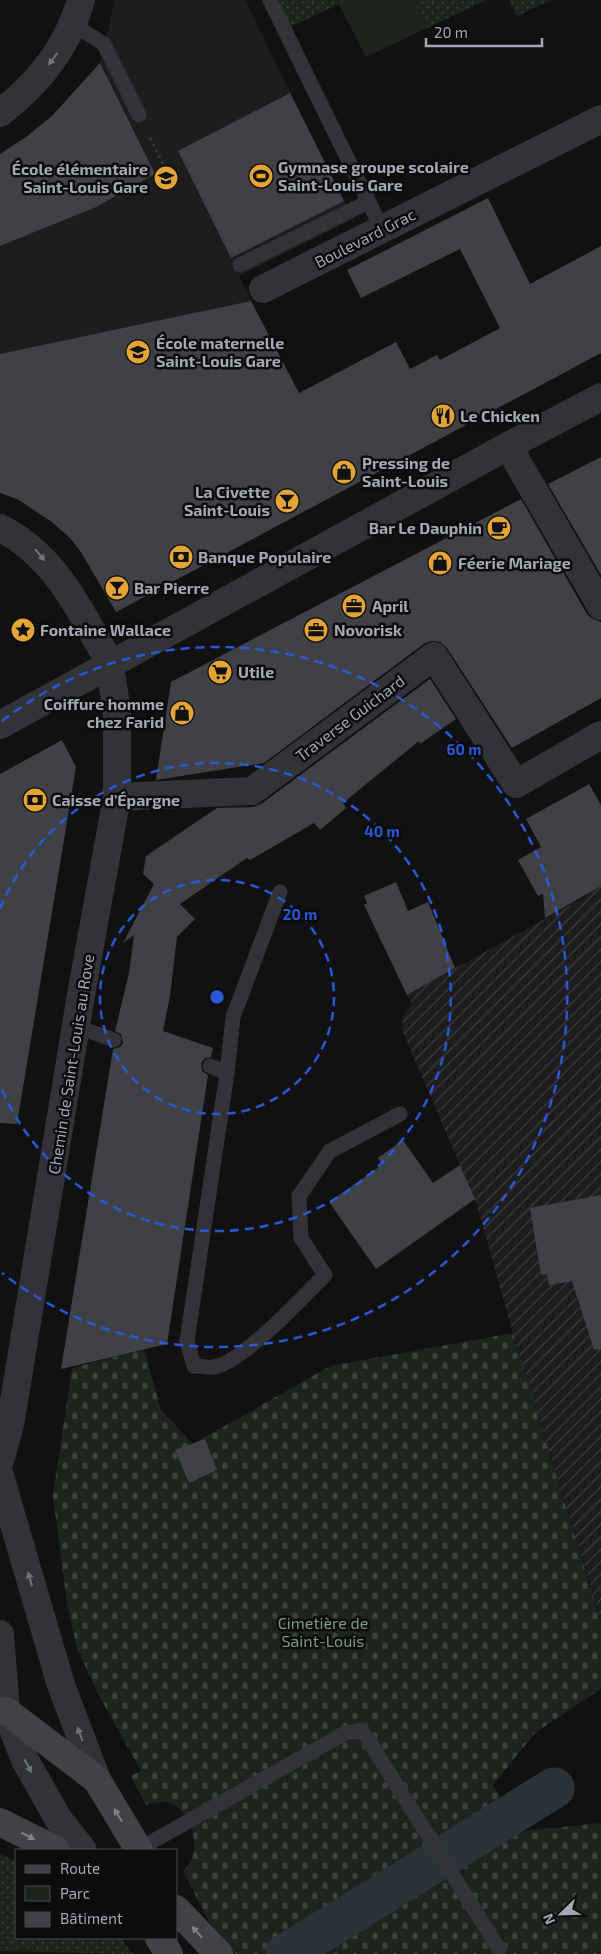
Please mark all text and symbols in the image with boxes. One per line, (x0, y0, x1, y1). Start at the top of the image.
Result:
scale bar (426, 15, 542, 47)
text: 20 m (434, 23, 468, 41)
one-way arrow (47, 52, 58, 65)
place label: Gymnase groupe scolaire Saint-Louis Gare (278, 157, 469, 194)
place label: École élémentaire Saint-Louis Gare (12, 159, 148, 196)
sports icon: Gymnase groupe scolaire Saint-Louis Gare (248, 163, 274, 189)
school or university icon: École élémentaire Saint-Louis Gare (153, 165, 179, 191)
street label: Boulevard Grac (311, 204, 419, 271)
place label: École maternelle Saint-Louis Gare (156, 333, 284, 370)
school or university icon: École maternelle Saint-Louis Gare (125, 339, 151, 365)
restaurant icon: Le Chicken (430, 403, 456, 429)
place label: Le Chicken (460, 406, 540, 425)
place label: Pressing de Saint-Louis (362, 453, 450, 490)
shop icon: Pressing de Saint-Louis (331, 459, 357, 485)
place label: La Civette Saint-Louis (184, 482, 270, 519)
bar icon: La Civette Saint-Louis (274, 488, 300, 514)
cafe icon: Bar Le Dauphin (486, 515, 512, 541)
place label: Bar Le Dauphin (369, 518, 482, 537)
bank icon: Banque Populaire (168, 544, 194, 570)
place label: Banque Populaire (198, 547, 331, 566)
one-way arrow (34, 549, 45, 562)
shop icon: Féerie Mariage (427, 550, 453, 576)
place label: Féerie Mariage (458, 553, 571, 572)
bar icon: Bar Pierre (104, 575, 130, 601)
place label: Bar Pierre (134, 578, 209, 597)
office icon: April (341, 593, 367, 619)
place label: April (372, 596, 409, 615)
place icon: Fontaine Wallace (10, 617, 36, 643)
office icon: Novorisk (303, 617, 329, 643)
place label: Fontaine Wallace (40, 620, 171, 639)
place label: Novorisk (334, 620, 402, 639)
supermarket icon: Utile (207, 659, 233, 685)
place label: Utile (238, 662, 274, 681)
street label: Traverse Guichard (292, 671, 408, 765)
place label: Coiffure homme chez Farid (44, 694, 164, 731)
shop icon: Coiffure homme chez Farid (169, 700, 195, 726)
text: 60 m (447, 740, 481, 758)
bank icon: Caisse d'Épargne (22, 787, 48, 813)
place label: Caisse d'Épargne (52, 790, 180, 809)
text: 40 m (364, 822, 400, 840)
text: 20 m (283, 905, 317, 923)
street label: Chemin de Saint-Louis au Rove (44, 952, 97, 1175)
centre of rings (208, 988, 226, 1006)
one-way arrow (26, 1572, 34, 1587)
park label: Cimetière de Saint-Louis (278, 1613, 368, 1650)
one-way arrow (76, 1726, 84, 1741)
one-way arrow (24, 1758, 32, 1773)
one-way arrow (114, 1808, 123, 1821)
one-way arrow (21, 1832, 35, 1840)
legend (15, 1849, 178, 1939)
text: Route (60, 1859, 100, 1877)
text: Parc (60, 1884, 90, 1902)
north arrow (536, 1889, 586, 1939)
text: Bâtiment (60, 1909, 123, 1927)
text: N (539, 1911, 558, 1927)
one-way arrow (191, 1926, 203, 1938)

